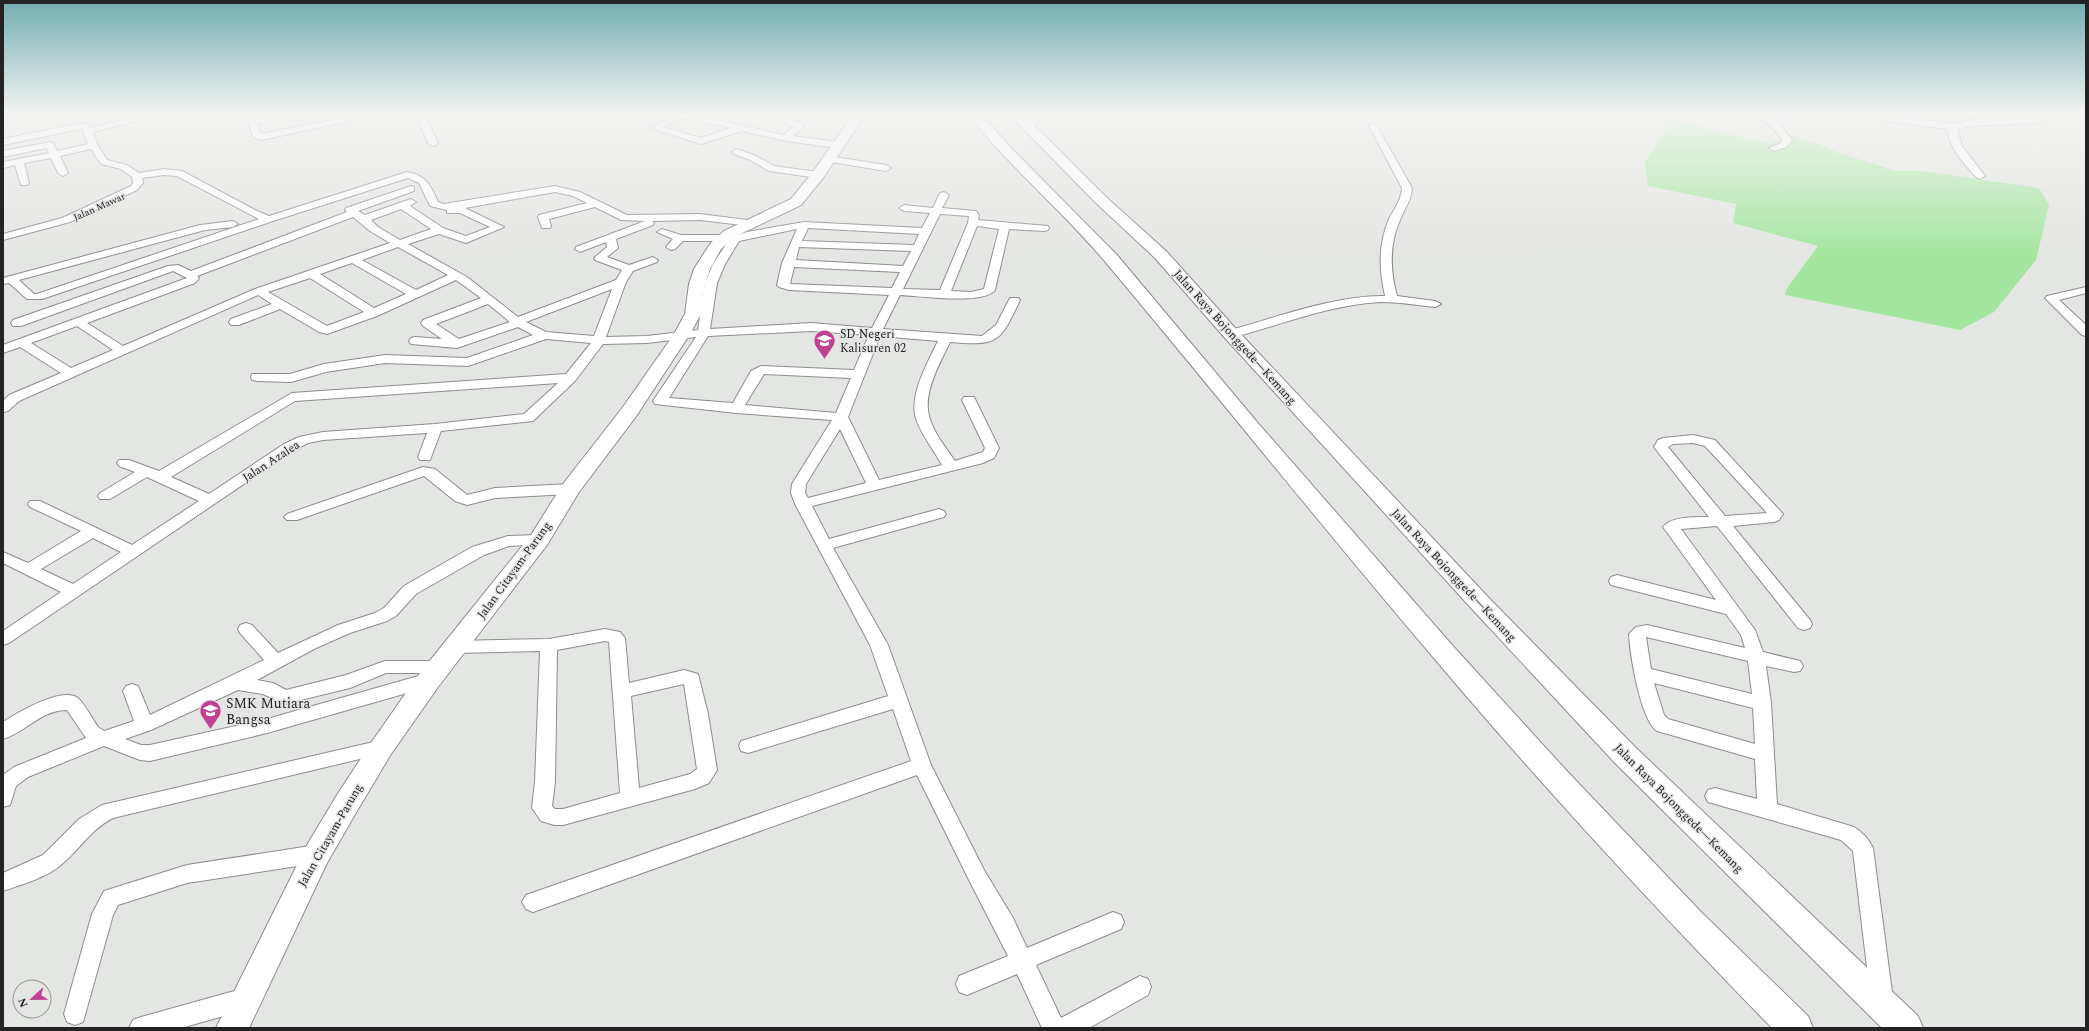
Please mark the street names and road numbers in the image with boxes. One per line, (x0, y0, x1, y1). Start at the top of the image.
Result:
street label: Jalan Mawar (71, 188, 128, 226)
street label: Jalan Raya Bojonggede—Kemang (1168, 265, 1301, 409)
street label: Jalan Azalea (239, 436, 304, 487)
street label: Jalan Raya Bojonggede—Kemang (1386, 504, 1521, 646)
street label: Jalan Citayam-Parung (472, 517, 556, 623)
street label: Jalan Raya Bojonggede—Kemang (1609, 739, 1748, 878)
street label: Jalan Citayam-Parung (293, 780, 368, 891)

